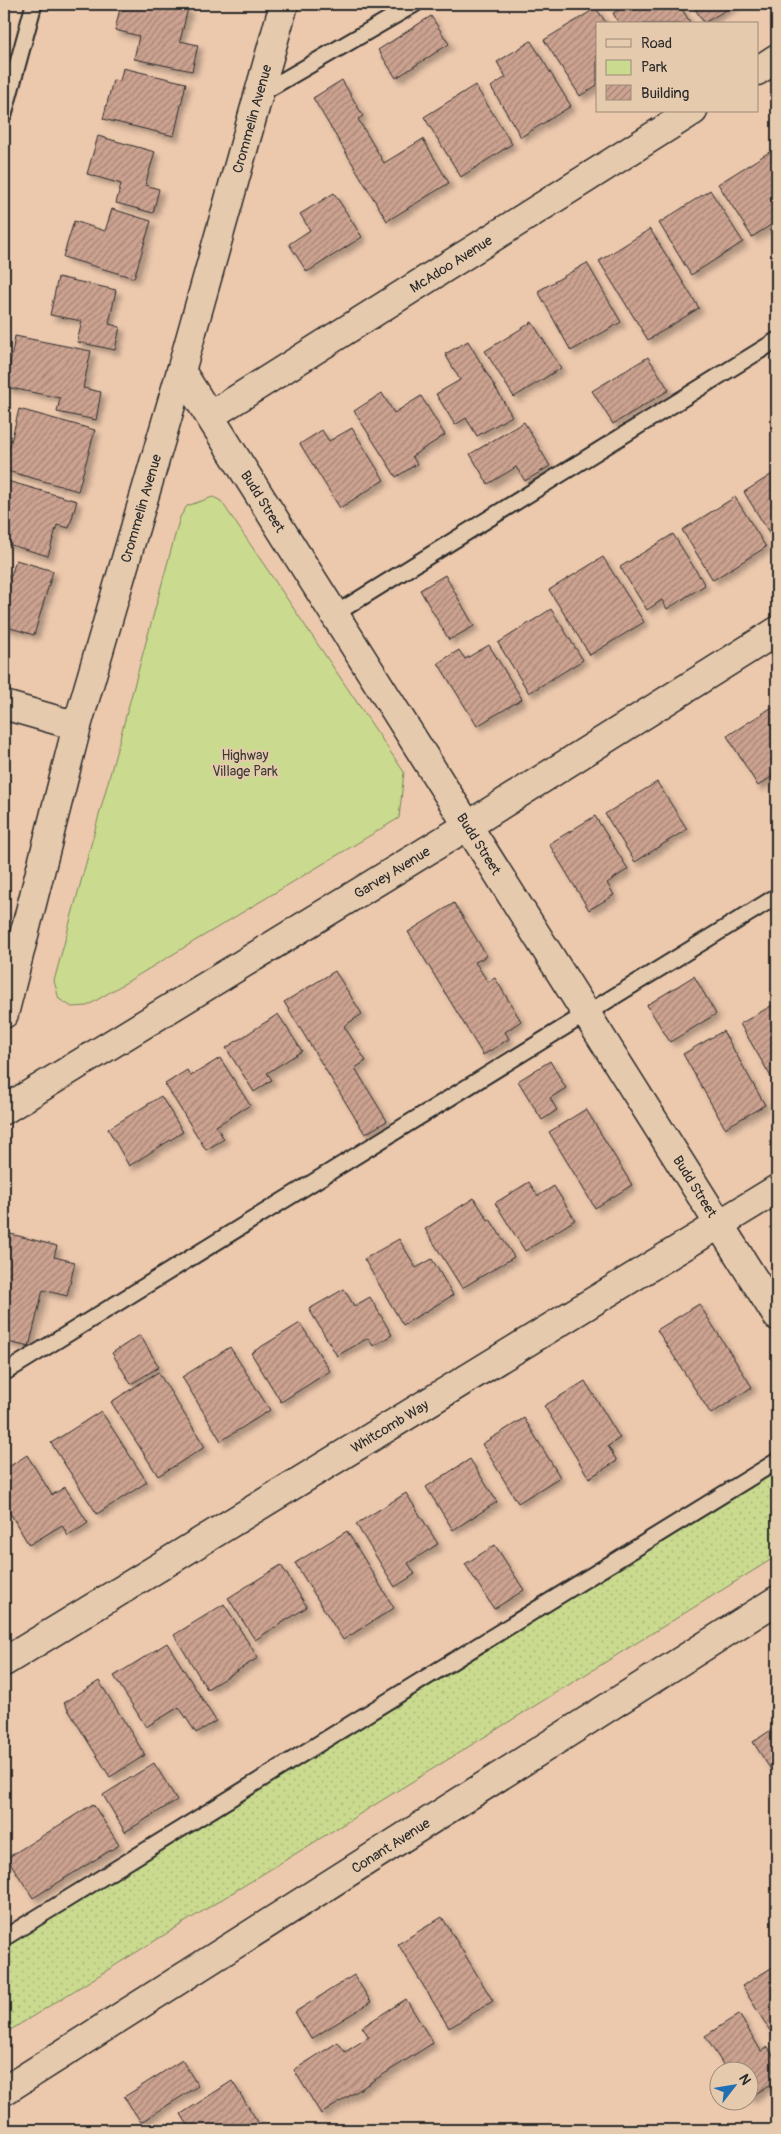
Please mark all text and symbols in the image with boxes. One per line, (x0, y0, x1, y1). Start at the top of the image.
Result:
legend (596, 22, 758, 112)
text: Road (641, 34, 672, 53)
text: Park (641, 58, 668, 77)
street label: Crommelin Avenue (229, 63, 276, 175)
text: Building (641, 84, 689, 103)
street label: McAdoo Avenue (407, 232, 496, 297)
street label: Crommelin Avenue (117, 452, 165, 565)
street label: Budd Street (237, 467, 289, 536)
park label: Highway Village Park (212, 747, 278, 780)
street label: Budd Street (453, 810, 505, 878)
street label: Garvey Avenue (351, 843, 433, 902)
street label: Budd Street (669, 1153, 721, 1221)
street label: Whitcomb Way (348, 1396, 432, 1457)
street label: Conant Avenue (348, 1815, 433, 1877)
north arrow (708, 2062, 758, 2112)
text: N (735, 2071, 754, 2088)

